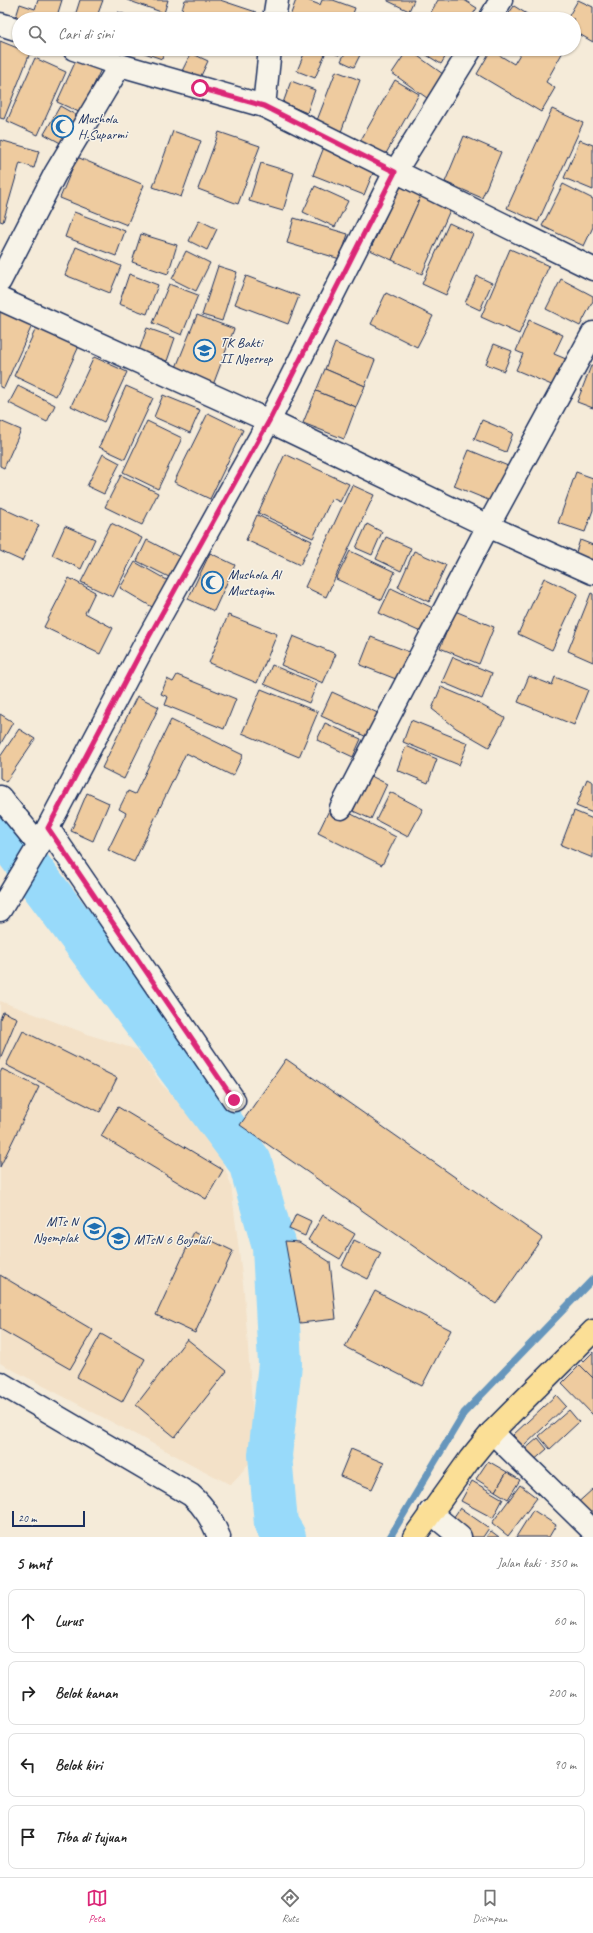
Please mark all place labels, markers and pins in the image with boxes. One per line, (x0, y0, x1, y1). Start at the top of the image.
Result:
place label: Mushola H.Suparmi (78, 110, 129, 143)
mosque icon: Mushola H.Suparmi (50, 113, 76, 139)
place label: TK Bakti II Ngesrep (220, 334, 273, 367)
school or university icon: TK Bakti II Ngesrep (192, 337, 218, 363)
place label: Mushola Al Mustaqim (228, 566, 283, 599)
mosque icon: Mushola Al Mustaqim (199, 569, 225, 595)
place label: MTs N Ngemplak (33, 1213, 80, 1246)
school or university icon: MTs N Ngemplak (81, 1216, 107, 1242)
school or university icon: MTsN 6 Boyolali (106, 1226, 132, 1252)
place label: MTsN 6 Boyolali (134, 1231, 213, 1248)

